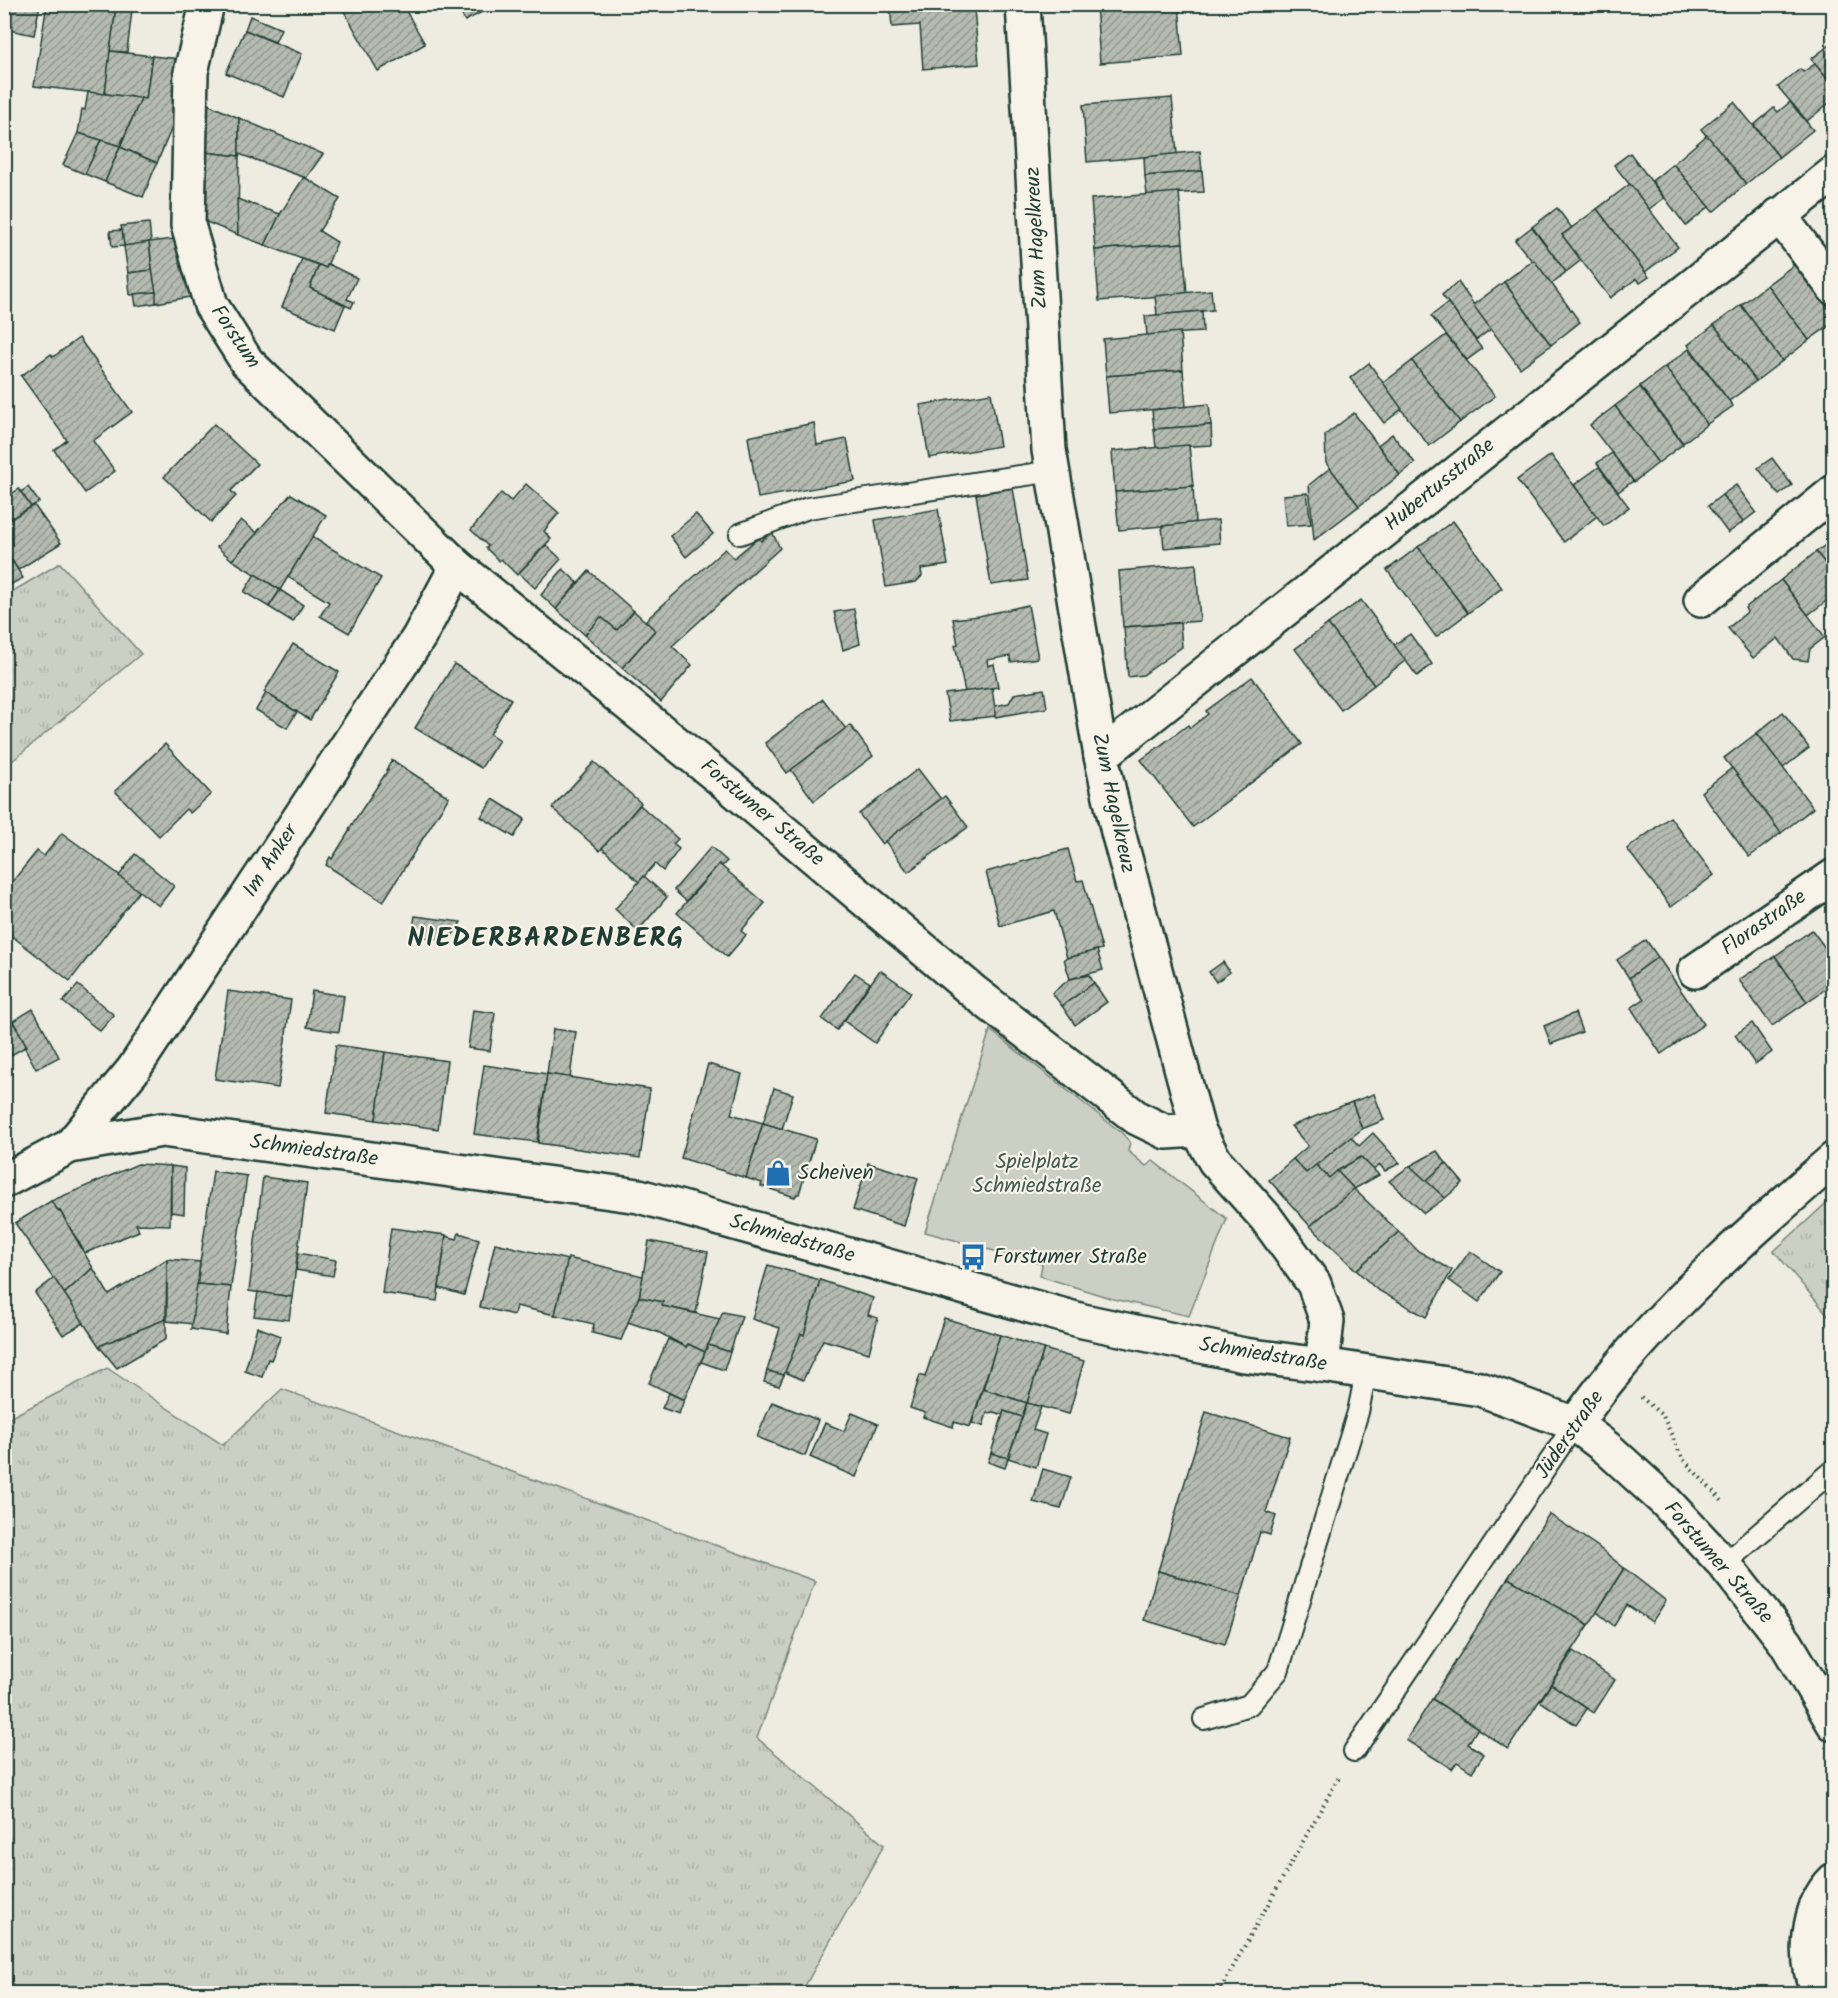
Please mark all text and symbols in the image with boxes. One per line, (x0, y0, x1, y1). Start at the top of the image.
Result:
street label: Zum Hagelkreuz (1017, 166, 1057, 310)
street label: Forstum (201, 298, 269, 376)
street label: Hubertusstraße (1377, 430, 1503, 540)
street label: Zum Hagelkreuz (1082, 730, 1144, 876)
street label: Forstumer Straße (692, 751, 832, 875)
street label: Im Anker (235, 817, 308, 904)
street label: Florastraße (1714, 881, 1814, 965)
district label: NIEDERBARDENBERG (407, 917, 685, 960)
street label: Schmiedstraße (248, 1126, 381, 1176)
park label: Spielplatz Schmiedstraße (972, 1146, 1102, 1203)
place label: Scheiven (798, 1157, 874, 1190)
shop icon: Scheiven (763, 1158, 793, 1188)
street label: Schmiedstraße (725, 1205, 859, 1273)
place label: Forstumer Straße (993, 1241, 1148, 1274)
bus stop icon: Forstumer Straße (958, 1242, 988, 1272)
street label: Schmiedstraße (1197, 1329, 1330, 1381)
street label: Jüderstraße (1527, 1383, 1613, 1486)
street label: Forstumer Straße (1655, 1494, 1781, 1632)

